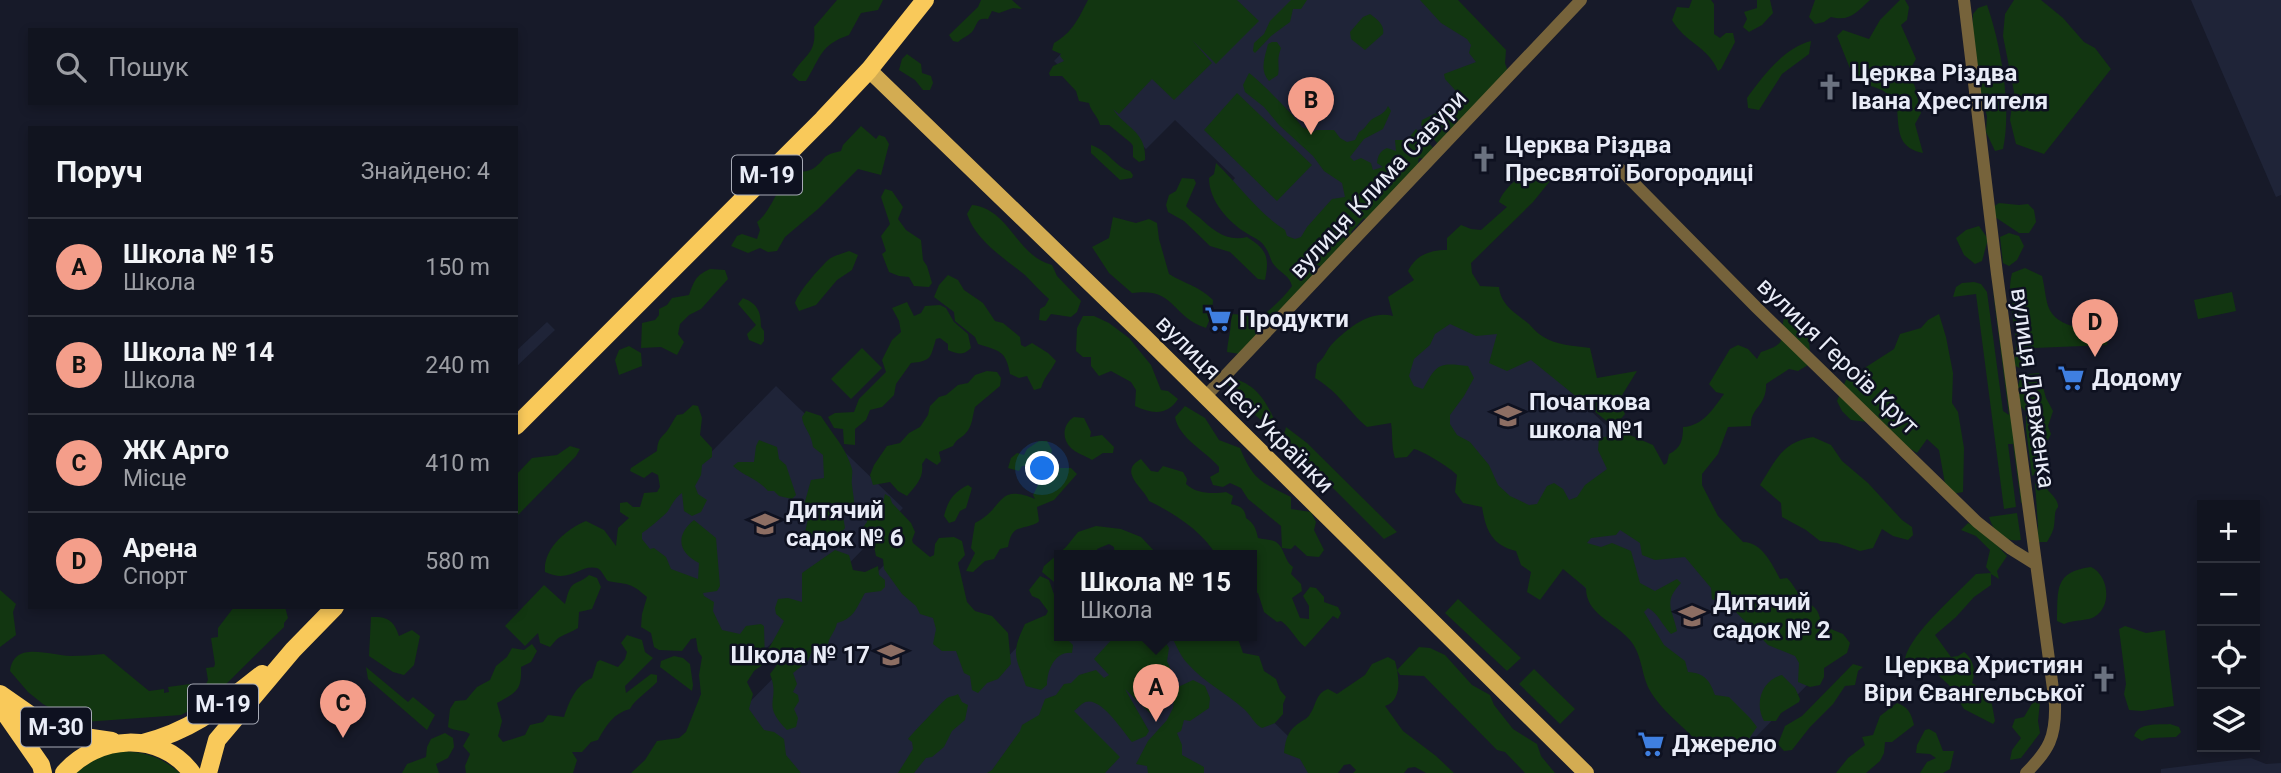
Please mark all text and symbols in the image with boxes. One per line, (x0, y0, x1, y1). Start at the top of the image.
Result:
search box (28, 28, 518, 105)
icon: search (52, 48, 90, 86)
text: Пошук (108, 52, 189, 82)
place label: Церква Різдва Івана Хрестителя (1851, 59, 2048, 115)
church icon: Церква Різдва Івана Хрестителя (1815, 72, 1845, 102)
pin: B (1288, 77, 1334, 135)
street label: вулиця Клима Савури (1284, 84, 1472, 284)
place label: Церква Різдва Пресвятої Богородиці (1505, 131, 1754, 187)
church icon: Церква Різдва Пресвятої Богородиці (1469, 144, 1499, 174)
text: Поруч (56, 154, 143, 189)
road number: М-19 (732, 156, 802, 194)
text: Знайдено: 4 (361, 158, 490, 185)
text: Школа № 15 (123, 239, 274, 269)
text: A (71, 254, 87, 281)
text: 150 m (425, 254, 490, 281)
text: Школа (123, 269, 196, 296)
street label: вулиця Героїв Крут (1751, 272, 1925, 441)
street label: вулиця Довженка (2005, 286, 2061, 490)
pin: D (2072, 299, 2118, 357)
supermarket icon: Продукти (1203, 304, 1233, 334)
place label: Продукти (1239, 305, 1349, 333)
street label: вулиця Лесі Українки (1150, 309, 1340, 499)
text: Школа № 14 (123, 337, 274, 367)
text: B (72, 352, 86, 379)
text: 240 m (425, 352, 490, 379)
supermarket icon: Додому (2056, 363, 2086, 393)
place label: Додому (2092, 364, 2182, 392)
text: Школа (123, 367, 196, 394)
place label: Початкова школа №1 (1529, 388, 1651, 444)
school or university icon: Початкова школа №1 (1493, 401, 1523, 431)
text: ЖК Арго (123, 435, 229, 465)
text: C (71, 450, 87, 477)
text: 410 m (425, 450, 490, 477)
your location (1025, 451, 1059, 485)
text: Місце (123, 465, 187, 492)
place label: Дитячий садок № 6 (786, 496, 904, 552)
map controls (2197, 500, 2260, 752)
button: + (2197, 500, 2260, 563)
school or university icon: Дитячий садок № 6 (750, 509, 780, 539)
text: Арена (123, 533, 197, 563)
text: D (72, 548, 86, 575)
text: 580 m (425, 548, 490, 575)
popup (1054, 550, 1257, 641)
text: Спорт (123, 563, 187, 590)
button: − (2197, 563, 2260, 626)
text: Школа № 15 (1080, 567, 1231, 597)
place label: Дитячий садок № 2 (1713, 588, 1831, 644)
text: Школа (1080, 597, 1152, 624)
school or university icon: Дитячий садок № 2 (1677, 601, 1707, 631)
button: locate (2197, 626, 2260, 689)
school or university icon: Школа № 17 (876, 640, 906, 670)
place label: Школа № 17 (730, 641, 870, 669)
place label: Церква Християн Віри Євангельської (1864, 651, 2084, 707)
pin: A (1133, 664, 1179, 722)
church icon: Церква Християн Віри Євангельської (2089, 664, 2119, 694)
pin: C (320, 680, 366, 738)
road number: М-19 (188, 684, 258, 724)
button: layers (2197, 689, 2260, 752)
road number: М-30 (21, 708, 91, 747)
supermarket icon: Джерело (1636, 729, 1666, 759)
place label: Джерело (1672, 730, 1777, 758)

